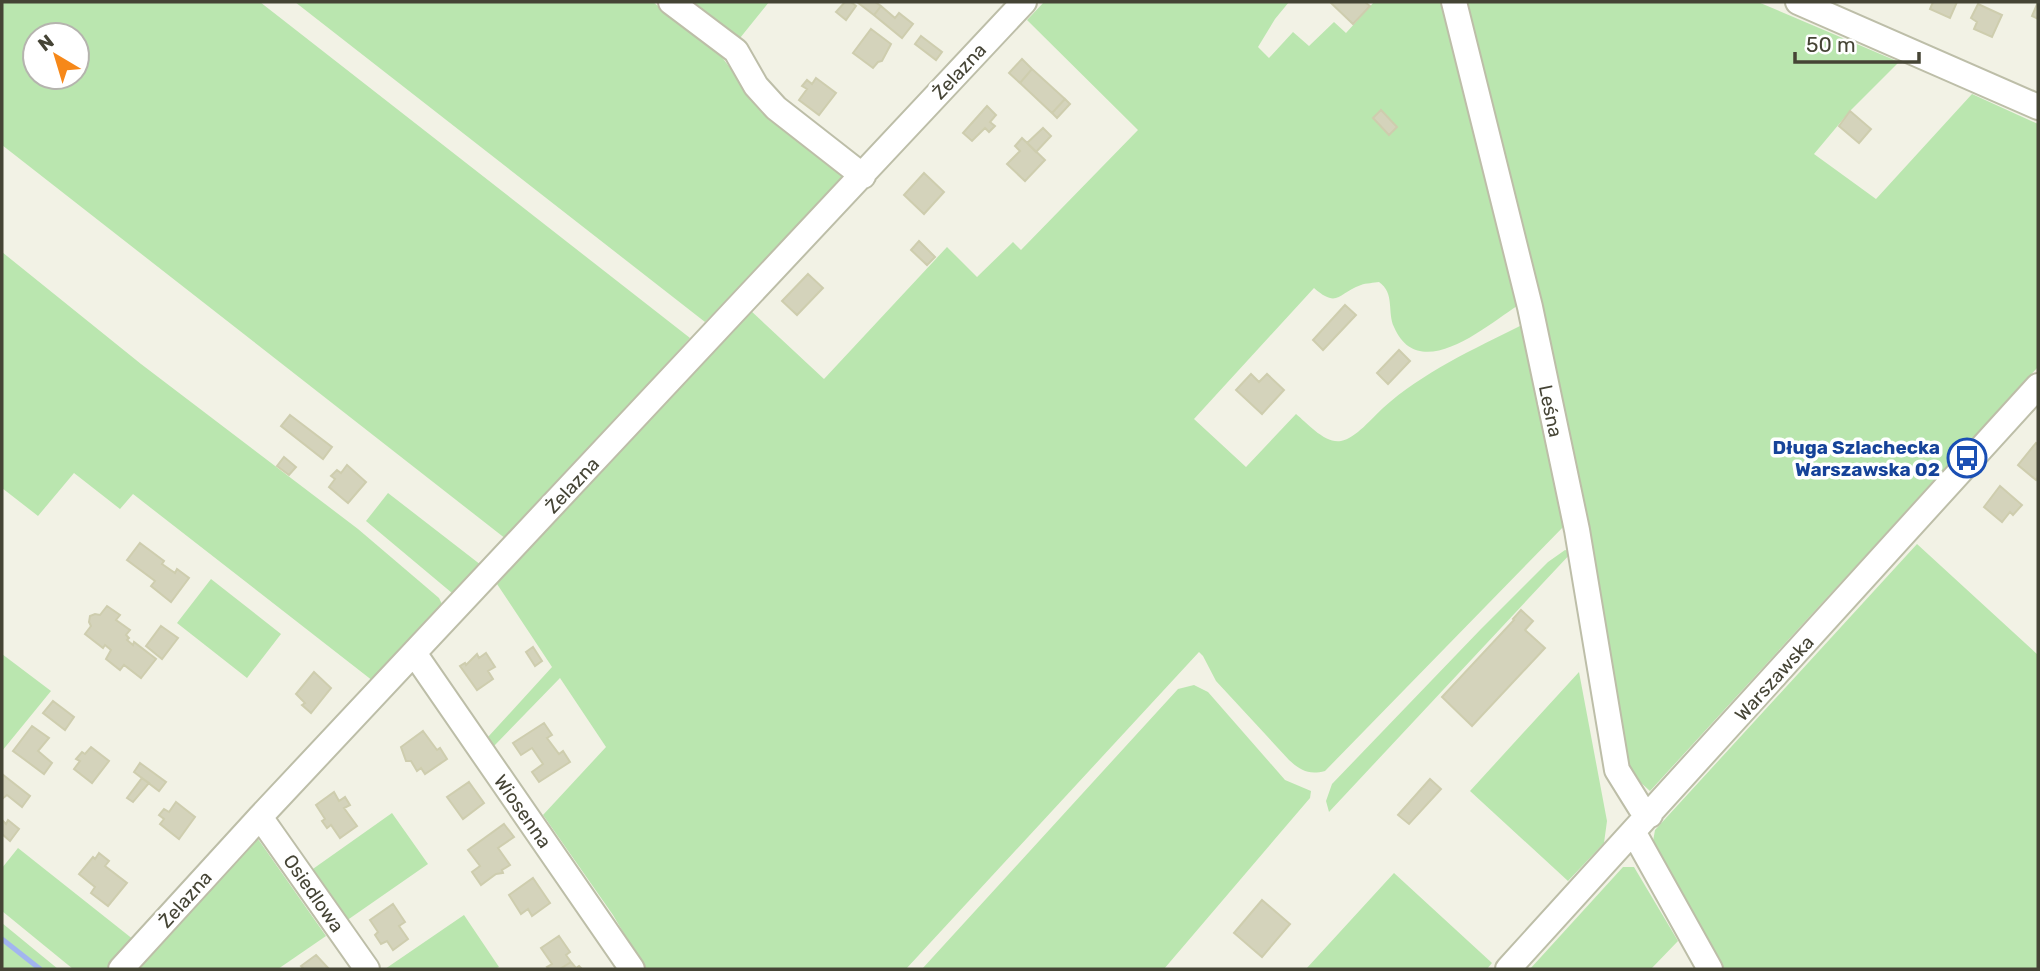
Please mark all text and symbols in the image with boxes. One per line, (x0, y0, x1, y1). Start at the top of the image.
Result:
north arrow (21, 21, 91, 91)
scale bar (1795, 21, 1919, 65)
text: N (33, 30, 58, 56)
text: 50 m (1806, 32, 1856, 57)
street label: Żelazna (928, 38, 991, 104)
street label: Leśna (1534, 383, 1567, 439)
place label: Długa Szlachecka Warszawska 02 (1772, 436, 1940, 481)
bus stop icon: Długa Szlachecka Warszawska 02 (1946, 437, 1988, 479)
street label: Żelazna (541, 452, 604, 518)
street label: Warszawska (1730, 631, 1819, 726)
street label: Wiosenna (489, 770, 556, 853)
street label: Osiedlowa (278, 850, 349, 937)
street label: Żelazna (154, 866, 217, 932)

